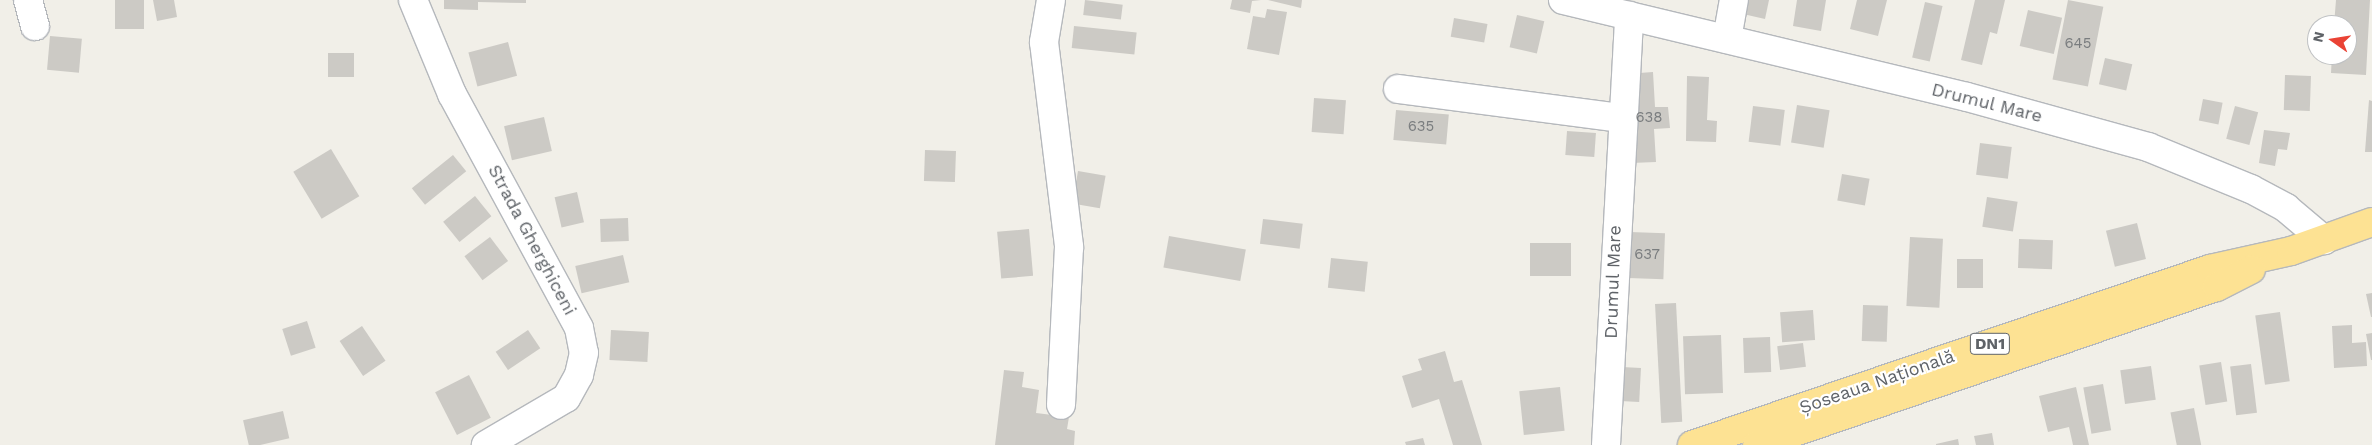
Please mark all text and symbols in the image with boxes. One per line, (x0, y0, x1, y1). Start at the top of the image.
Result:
north arrow (2307, 15, 2357, 65)
text: N (2309, 30, 2327, 44)
house number: 645 (2064, 35, 2092, 53)
street label: Drumul Mare (1929, 79, 2045, 127)
house number: 638 (1635, 109, 1663, 127)
house number: 635 (1408, 118, 1434, 136)
street label: Strada Gherghiceni (483, 161, 581, 319)
street label: Drumul Mare (1600, 225, 1626, 339)
house number: 637 (1634, 246, 1660, 264)
road number: DN1 (1969, 330, 2011, 358)
street label: Șoseaua Națională (1796, 345, 1958, 419)

